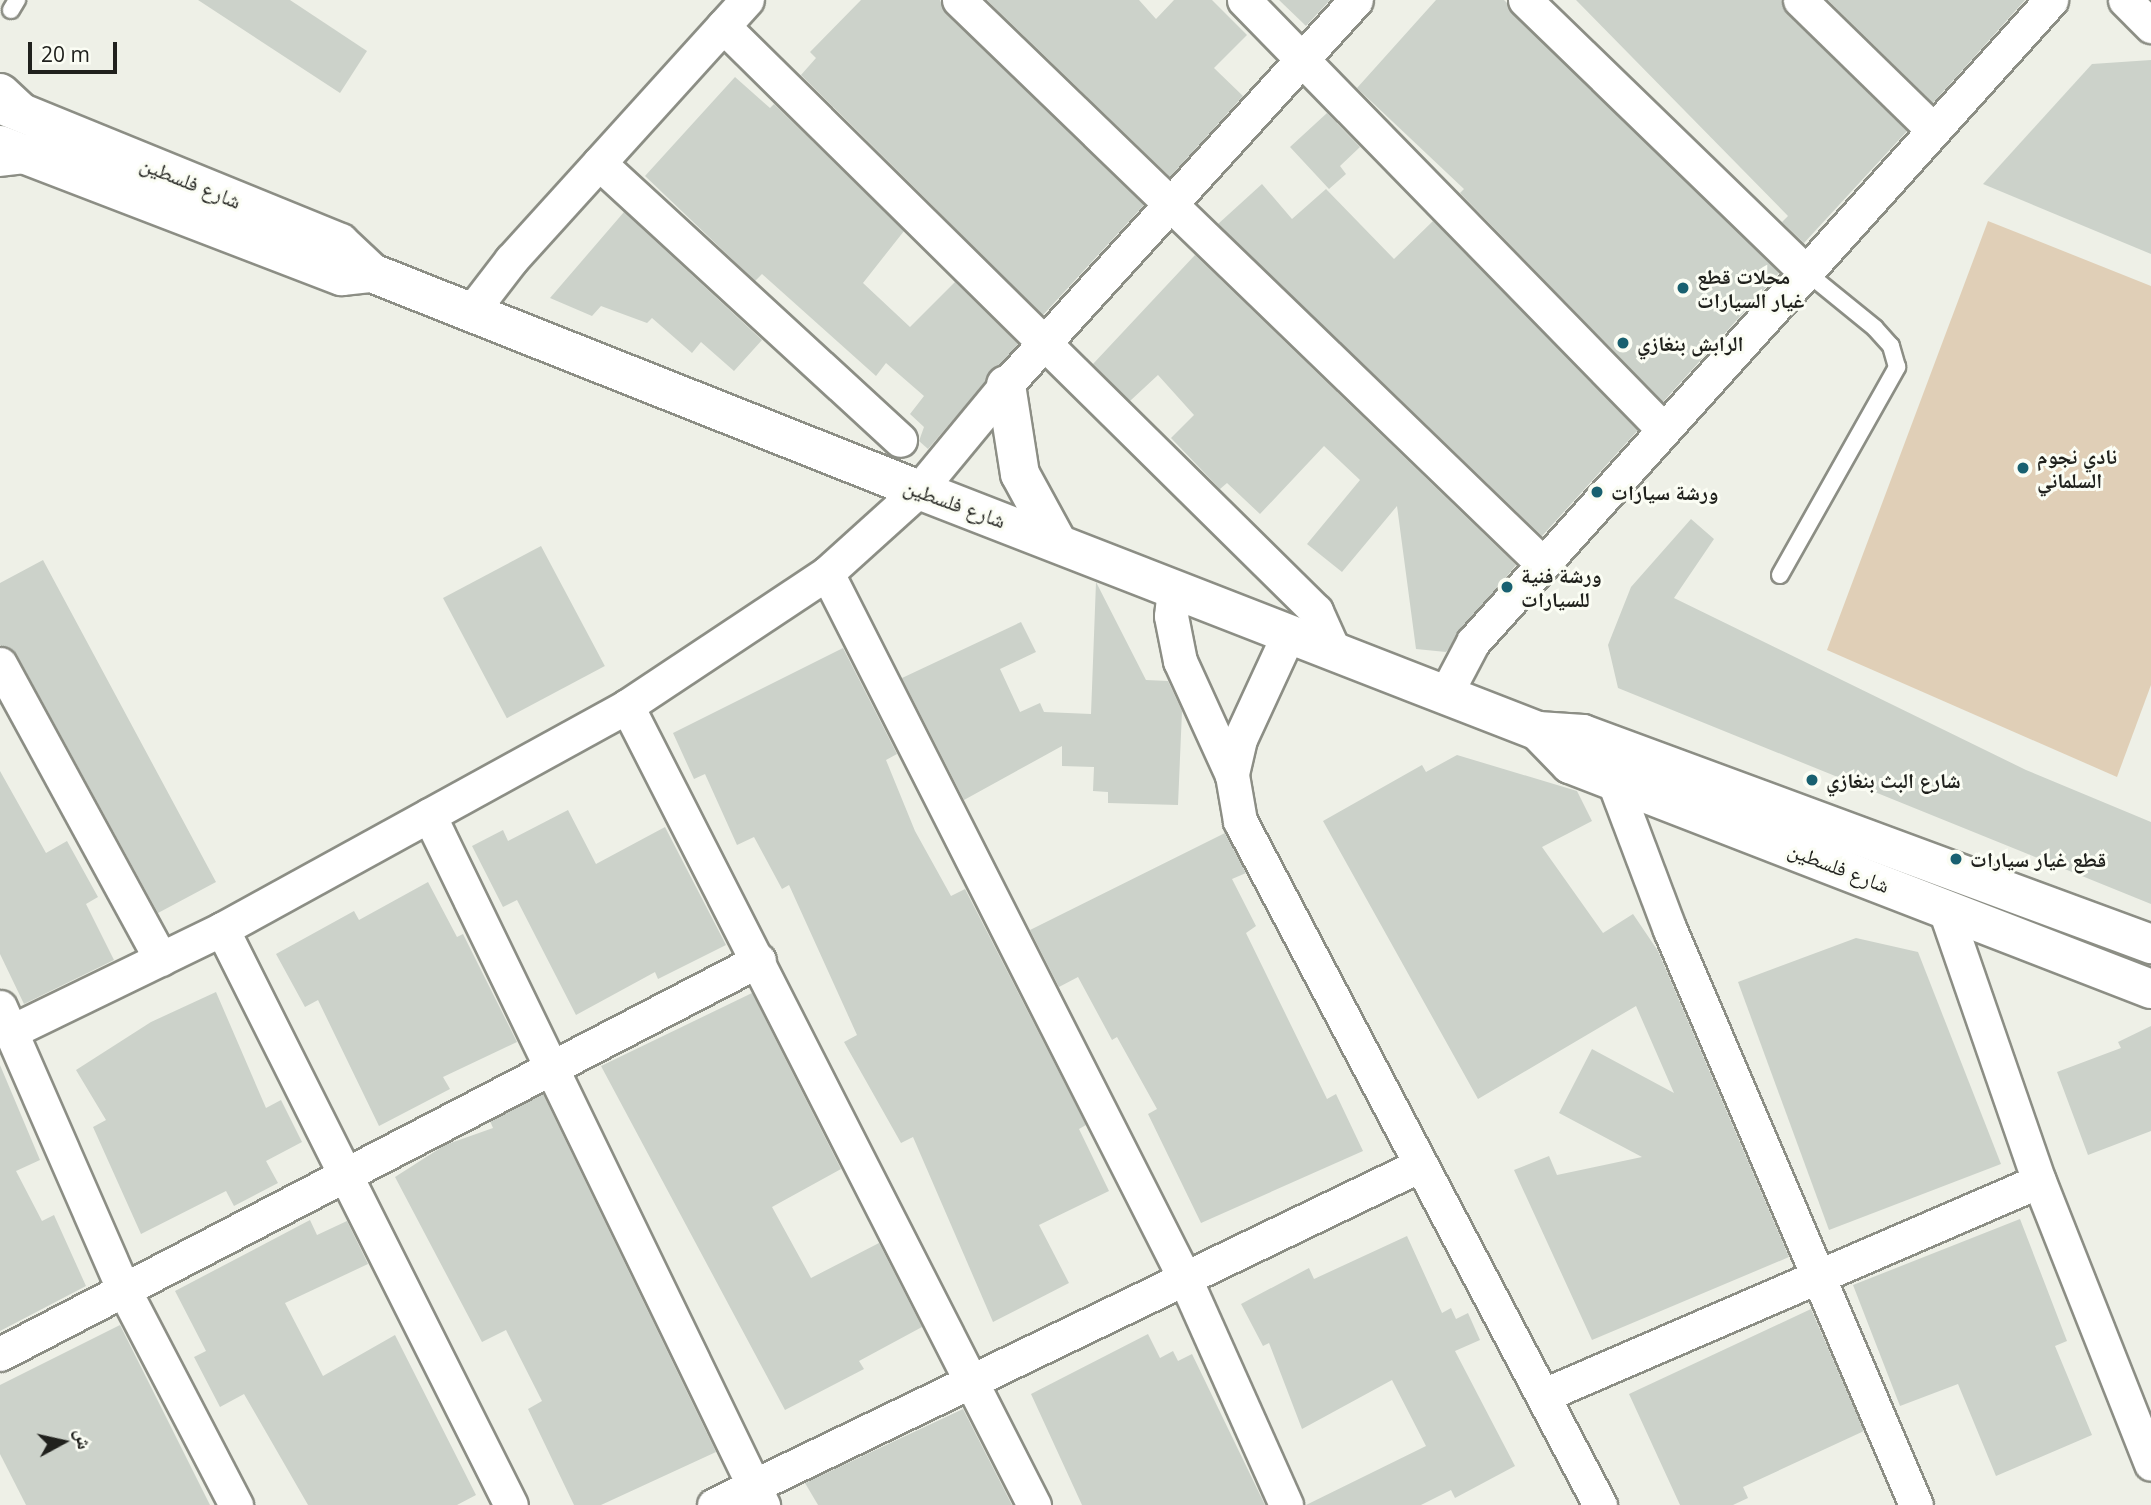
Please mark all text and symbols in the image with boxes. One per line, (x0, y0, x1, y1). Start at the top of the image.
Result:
scale bar (32, 28, 121, 72)
text: 20 m (41, 40, 90, 68)
street label: شارع فلسطين (137, 150, 245, 214)
place label: محلات قطع غيار السيارات (1697, 263, 1804, 313)
marker: محلات قطع غيار السيارات (1675, 280, 1691, 296)
place label: الرابش بنغازي (1637, 330, 1743, 356)
marker: الرابش بنغازي (1615, 335, 1631, 351)
place label: نادي نجوم السلماني (2037, 443, 2117, 493)
marker: نادي نجوم السلماني (2015, 460, 2031, 476)
street label: شارع فلسطين (901, 473, 1009, 533)
place label: ورشة سيارات (1611, 479, 1718, 505)
marker: ورشة سيارات (1589, 484, 1605, 500)
place label: ورشة فنية للسيارات (1521, 562, 1602, 612)
marker: ورشة فنية للسيارات (1499, 579, 1515, 595)
place label: شارع البث بنغازي (1826, 767, 1961, 793)
marker: شارع البث بنغازي (1804, 772, 1820, 788)
street label: شارع فلسطين (1785, 836, 1893, 898)
place label: قطع غيار سيارات (1970, 846, 2106, 872)
marker: قطع غيار سيارات (1948, 851, 1964, 867)
north arrow (28, 1407, 98, 1477)
text: ش (70, 1427, 98, 1451)

